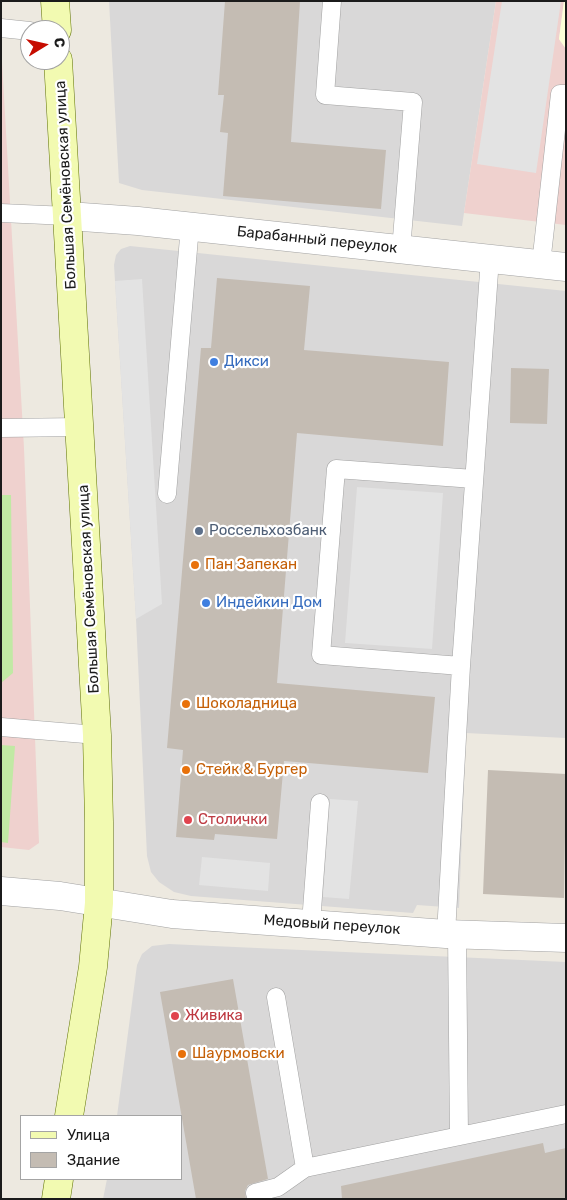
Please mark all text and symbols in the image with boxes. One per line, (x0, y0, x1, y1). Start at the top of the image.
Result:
north arrow (20, 20, 70, 70)
text: С (50, 37, 68, 49)
street label: Большая Семёновская улица (52, 80, 80, 290)
street label: Барабанный переулок (236, 223, 398, 257)
place label: Дикси (224, 353, 269, 371)
marker: Дикси (208, 356, 220, 368)
street label: Большая Семёновская улица (75, 484, 103, 694)
place label: Россельхозбанк (209, 522, 327, 540)
marker: Россельхозбанк (193, 525, 205, 537)
place label: Пан Запекан (205, 556, 297, 574)
marker: Пан Запекан (189, 559, 201, 571)
place label: Индейкин Дом (216, 594, 322, 612)
marker: Индейкин Дом (200, 597, 212, 609)
place label: Шоколадница (196, 695, 297, 713)
marker: Шоколадница (180, 698, 192, 710)
place label: Стейк & Бургер (196, 761, 307, 779)
marker: Стейк & Бургер (180, 764, 192, 776)
place label: Столички (198, 811, 267, 829)
marker: Столички (182, 814, 194, 826)
street label: Медовый переулок (263, 911, 401, 939)
place label: Живика (185, 1007, 243, 1025)
marker: Живика (169, 1010, 181, 1022)
place label: Шаурмовски (192, 1045, 285, 1063)
marker: Шаурмовски (176, 1048, 188, 1060)
legend (20, 1115, 182, 1180)
text: Улица (67, 1126, 110, 1144)
text: Здание (67, 1151, 120, 1169)

